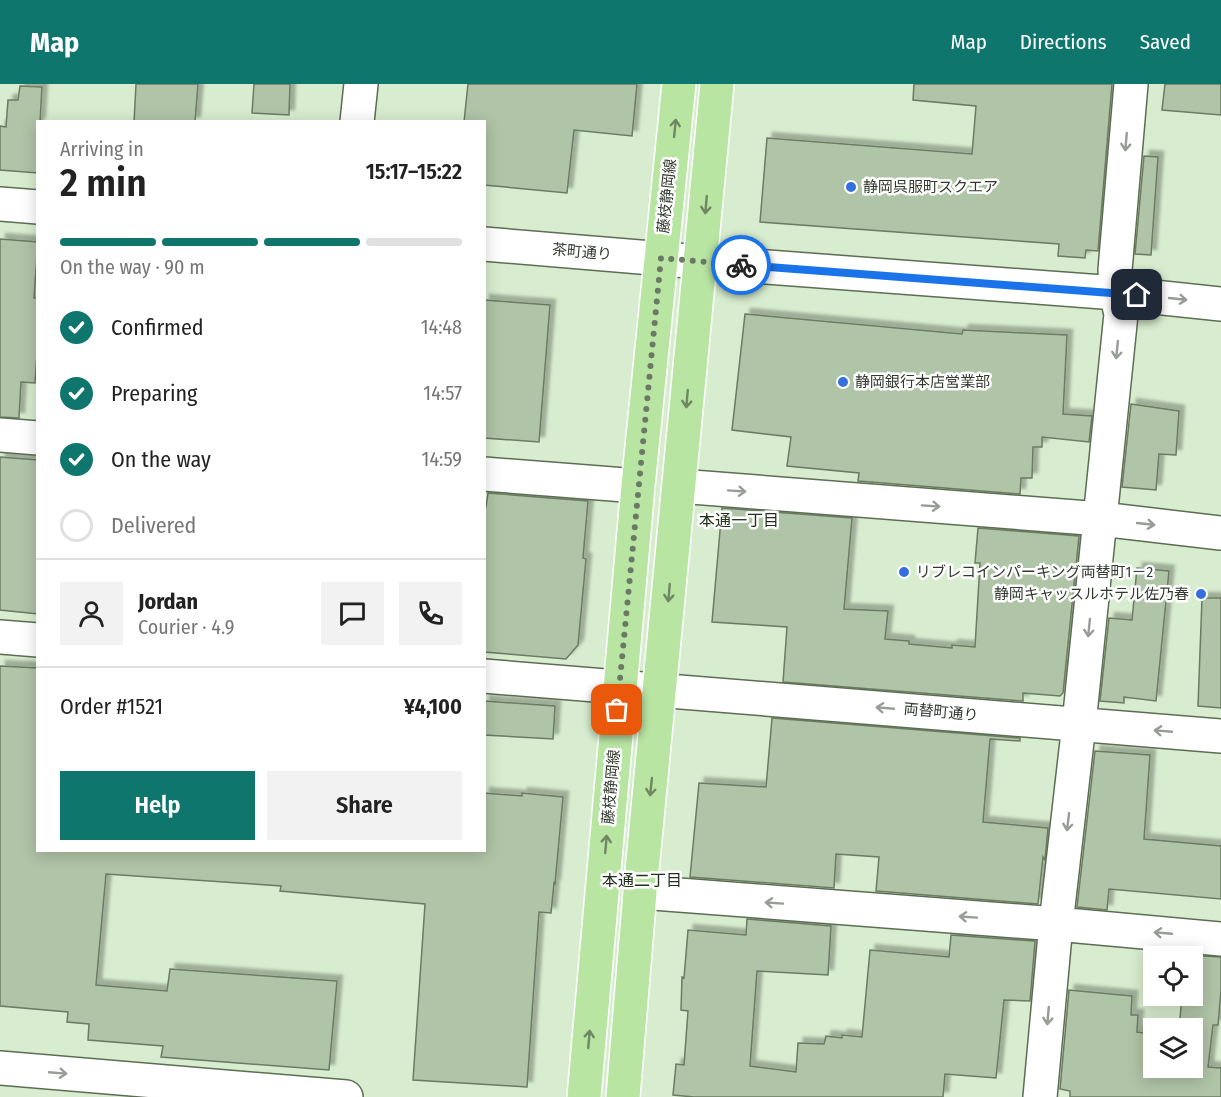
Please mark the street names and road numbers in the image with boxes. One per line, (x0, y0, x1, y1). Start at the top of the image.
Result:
street label: 藤枝静岡線 (654, 158, 680, 234)
street label: 茶町通り (551, 240, 613, 264)
street label: 両替町通り (903, 700, 979, 724)
street label: 藤枝静岡線 (599, 749, 623, 825)

